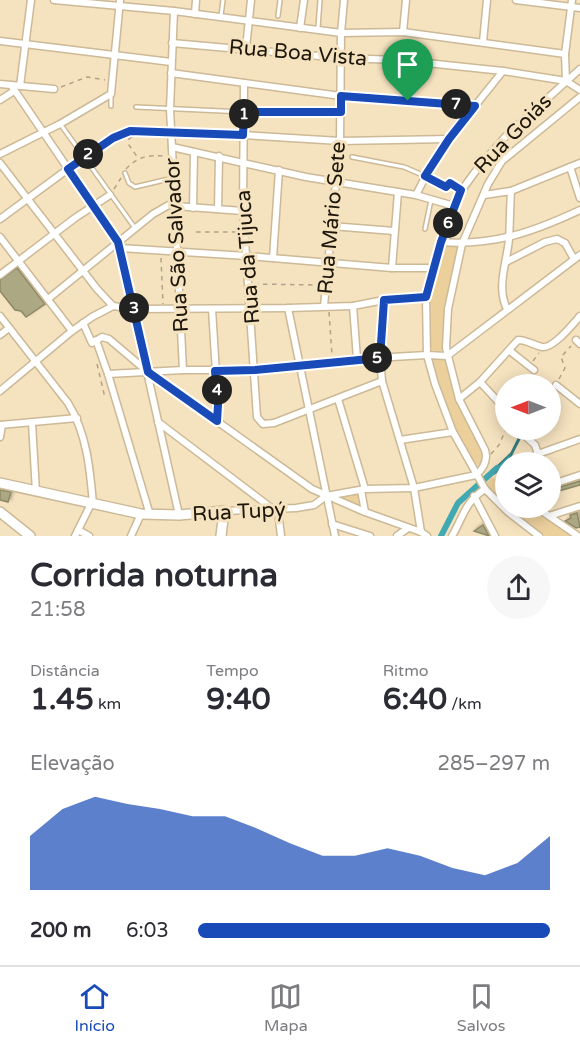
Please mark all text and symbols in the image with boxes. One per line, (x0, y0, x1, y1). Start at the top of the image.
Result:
street label: Rua Boa Vista (228, 34, 368, 72)
pin (382, 39, 433, 101)
icon: arrive (391, 48, 424, 81)
pin: 7 (441, 89, 471, 119)
street label: Rua Goiás (469, 89, 557, 179)
text: 7 (451, 94, 461, 114)
pin: 1 (229, 99, 259, 129)
text: 1 (239, 104, 249, 124)
pin: 2 (73, 139, 103, 169)
street label: Rua Mário Sete (313, 141, 351, 295)
text: 2 (83, 144, 93, 164)
street label: Rua São Salvador (160, 157, 194, 333)
street label: Rua da Tijuca (231, 189, 265, 325)
pin: 6 (433, 208, 463, 238)
text: 6 (443, 213, 453, 233)
pin: 3 (119, 293, 149, 323)
text: 3 (129, 298, 139, 318)
pin: 5 (362, 343, 392, 373)
text: 5 (372, 348, 382, 368)
north arrow (495, 374, 561, 440)
map controls (495, 374, 561, 518)
pin: 4 (202, 375, 232, 405)
text: 4 (212, 380, 222, 400)
button: layers (495, 452, 561, 518)
street label: Rua Tupý (192, 497, 286, 527)
text: Corrida noturna (30, 556, 278, 595)
button: share (487, 556, 550, 619)
text: 21:58 (30, 598, 85, 622)
text: Distância (30, 661, 100, 681)
text: Tempo (206, 661, 259, 681)
text: Ritmo (383, 661, 429, 681)
text: 1.45 (30, 681, 94, 718)
text: 9:40 (206, 681, 271, 718)
text: 6:40 (383, 681, 447, 718)
text: km (94, 694, 121, 714)
text: /km (447, 694, 482, 714)
text: Elevação (30, 752, 115, 776)
text: 285–297 m (437, 752, 550, 776)
text: 200 m (30, 919, 91, 943)
text: 6:03 (126, 919, 169, 943)
tab: Início (75, 980, 115, 1036)
tab: Mapa (264, 980, 308, 1036)
tab: Salvos (457, 980, 505, 1036)

